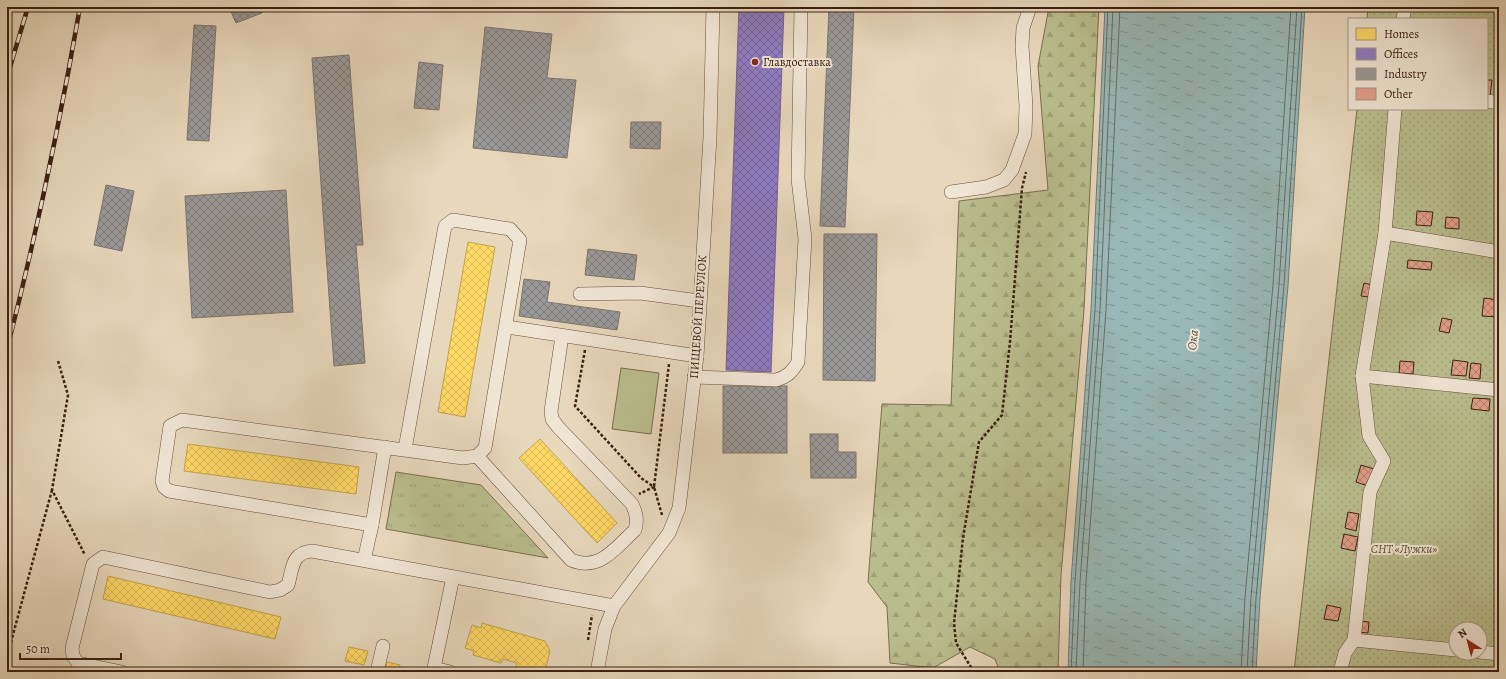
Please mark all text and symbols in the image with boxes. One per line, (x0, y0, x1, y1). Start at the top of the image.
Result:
legend (1348, 18, 1488, 110)
text: Homes (1384, 26, 1419, 42)
text: Offices (1384, 46, 1418, 62)
place label: Главдоставка (763, 54, 831, 70)
marker: Главдоставка (750, 57, 760, 67)
text: Industry (1384, 66, 1427, 82)
text: Other (1384, 86, 1413, 102)
street label: ПИЩЕВОЙ ПЕРЕУЛОК (686, 255, 710, 379)
water label: Ока (1183, 329, 1202, 351)
park label: СНТ «Лужки» (1371, 541, 1437, 557)
north arrow (1448, 621, 1488, 661)
text: N (1455, 625, 1470, 642)
scale bar (20, 635, 121, 661)
text: 50 m (26, 641, 50, 657)

